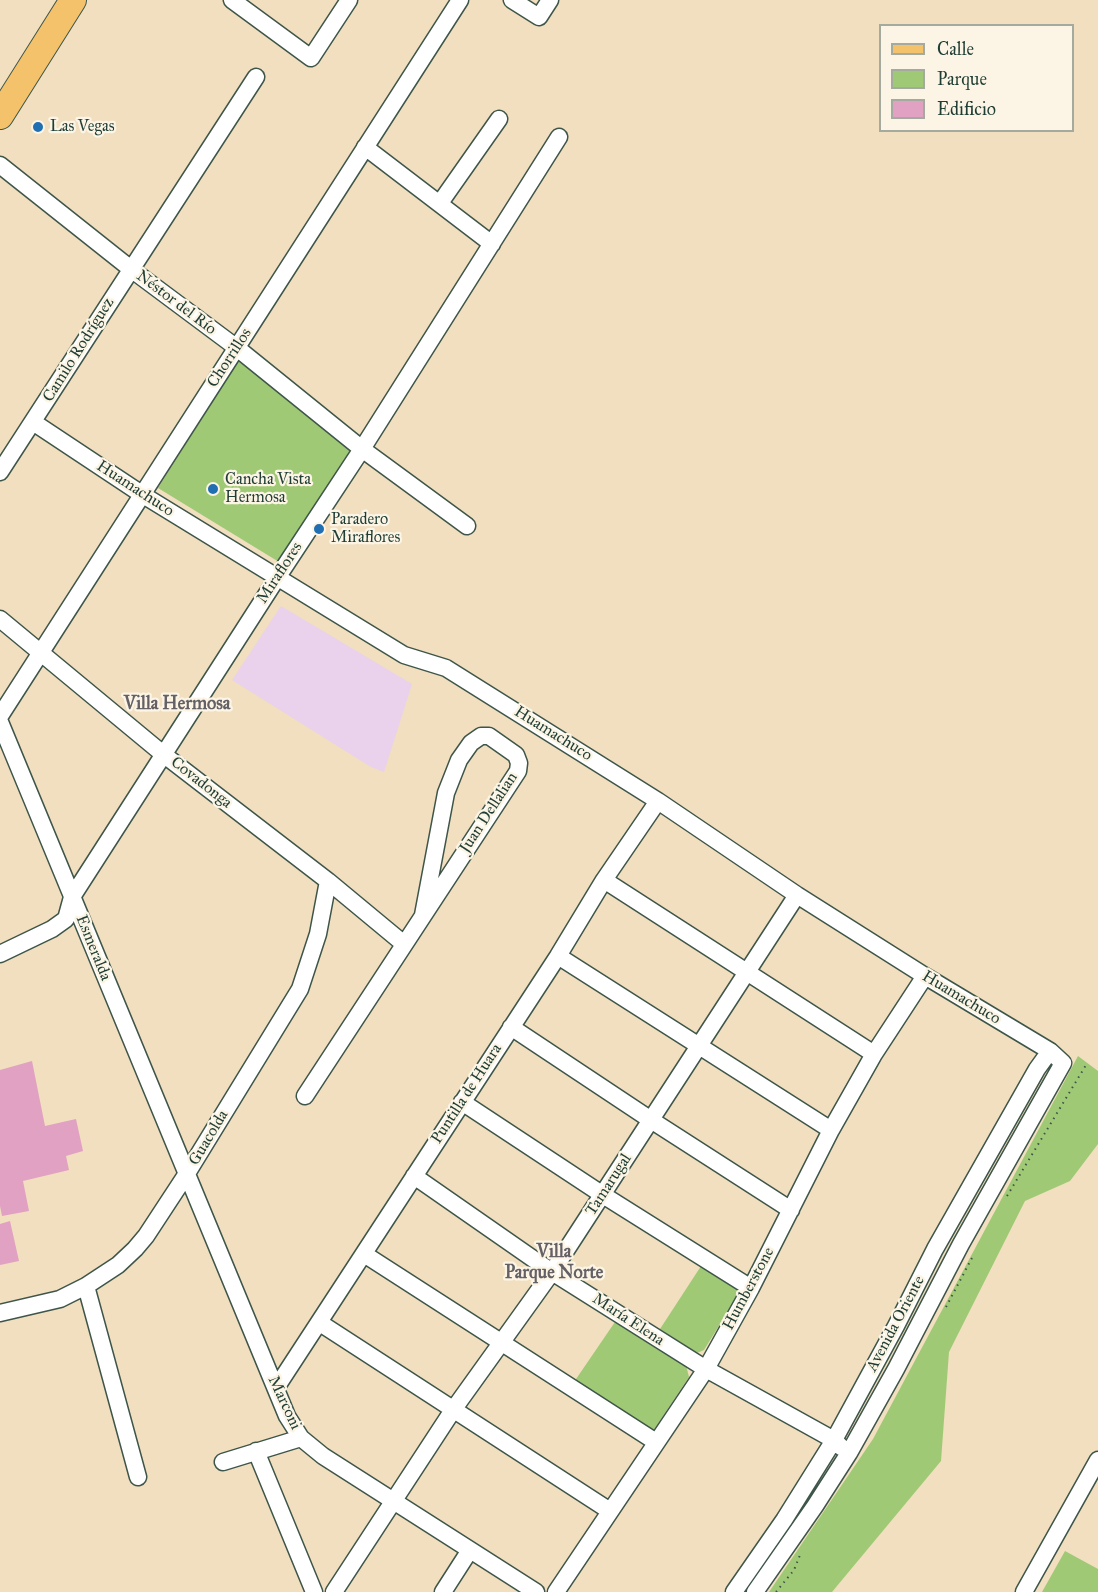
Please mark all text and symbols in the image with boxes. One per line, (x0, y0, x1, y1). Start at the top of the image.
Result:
legend (879, 24, 1074, 132)
text: Calle (937, 38, 974, 60)
text: Parque (937, 68, 987, 90)
text: Edificio (937, 98, 996, 120)
place label: Las Vegas (50, 117, 115, 137)
marker: Las Vegas (31, 120, 45, 134)
street label: Néstor del Río (132, 267, 220, 339)
street label: Camilo Rodríguez (39, 294, 119, 406)
street label: Chorrillos (204, 325, 256, 391)
street label: Huamachuco (93, 457, 177, 521)
place label: Cancha Vista Hermosa (225, 470, 311, 508)
marker: Cancha Vista Hermosa (206, 482, 220, 496)
place label: Paradero Miraflores (331, 510, 400, 548)
marker: Paradero Miraflores (312, 522, 326, 536)
street label: Miraflores (253, 539, 307, 607)
district label: Villa Hermosa (124, 694, 230, 716)
street label: Huamachuco (511, 702, 595, 766)
street label: Covadonga (167, 753, 235, 813)
street label: Juan Dellalian (456, 769, 522, 857)
street label: Esmeralda (71, 912, 115, 984)
street label: Huamachuco (918, 967, 1004, 1029)
street label: Puntilla de Huara (428, 1041, 506, 1147)
street label: Guacolda (185, 1107, 233, 1169)
street label: Tamarugal (582, 1150, 636, 1220)
district label: Villa Parque Norte (505, 1242, 603, 1284)
street label: Humberstone (719, 1244, 779, 1334)
street label: Avenida Oriente (863, 1273, 929, 1375)
street label: María Elena (589, 1290, 667, 1350)
street label: Marconi (263, 1373, 305, 1433)

